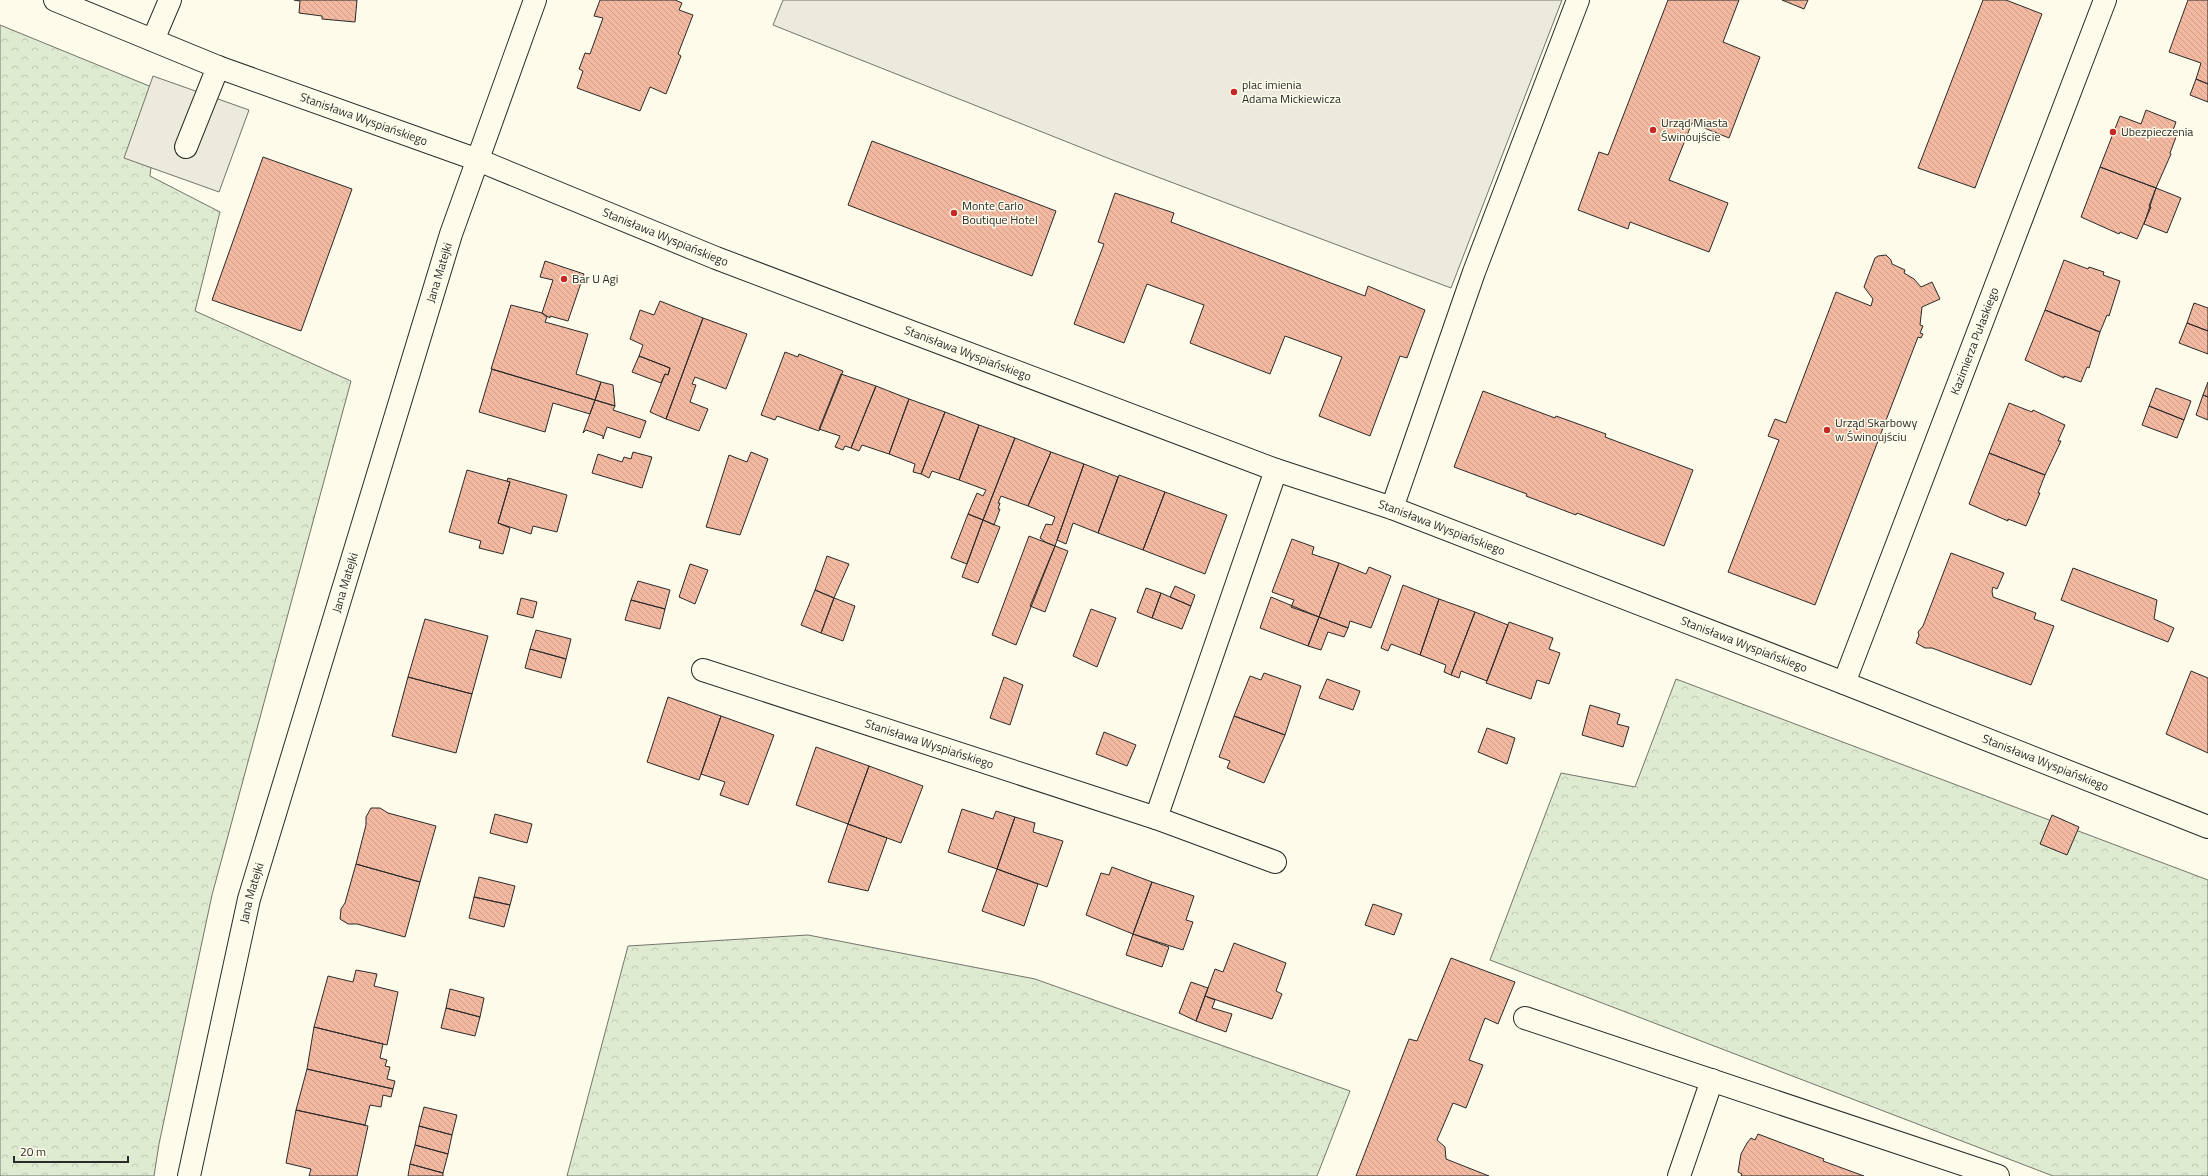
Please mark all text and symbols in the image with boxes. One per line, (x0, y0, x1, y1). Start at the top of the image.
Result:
place label: plac imienia Adama Mickiewicza (1242, 75, 1341, 108)
street label: Stanisława Wyspiańskiego (297, 87, 431, 150)
marker: plac imienia Adama Mickiewicza (1229, 87, 1239, 97)
place label: Urząd Miasta Świnoujście (1661, 113, 1728, 146)
place label: Ubezpieczenia (2121, 122, 2193, 141)
marker: Urząd Miasta Świnoujście (1648, 125, 1658, 135)
marker: Ubezpieczenia (2108, 127, 2118, 137)
place label: Monte Carlo Boutique Hotel (962, 196, 1038, 229)
street label: Stanisława Wyspiańskiego (600, 202, 731, 271)
marker: Monte Carlo Boutique Hotel (949, 208, 959, 218)
street label: Jana Matejki (421, 240, 457, 305)
place label: Bar U Agi (572, 269, 618, 288)
marker: Bar U Agi (559, 274, 569, 284)
street label: Kazimierza Pułaskiego (1945, 284, 2003, 397)
street label: Stanisława Wyspiańskiego (902, 320, 1034, 386)
place label: Urząd Skarbowy w Świnoujściu (1835, 413, 1917, 446)
marker: Urząd Skarbowy w Świnoujściu (1822, 425, 1832, 435)
street label: Stanisława Wyspiańskiego (1376, 494, 1508, 560)
street label: Jana Matejki (327, 550, 363, 615)
street label: Stanisława Wyspiańskiego (1678, 611, 1810, 677)
street label: Stanisława Wyspiańskiego (862, 713, 996, 773)
street label: Stanisława Wyspiańskiego (1980, 729, 2112, 796)
street label: Jana Matejki (234, 860, 269, 925)
scale bar (14, 1138, 128, 1164)
text: 20 m (20, 1142, 46, 1161)

